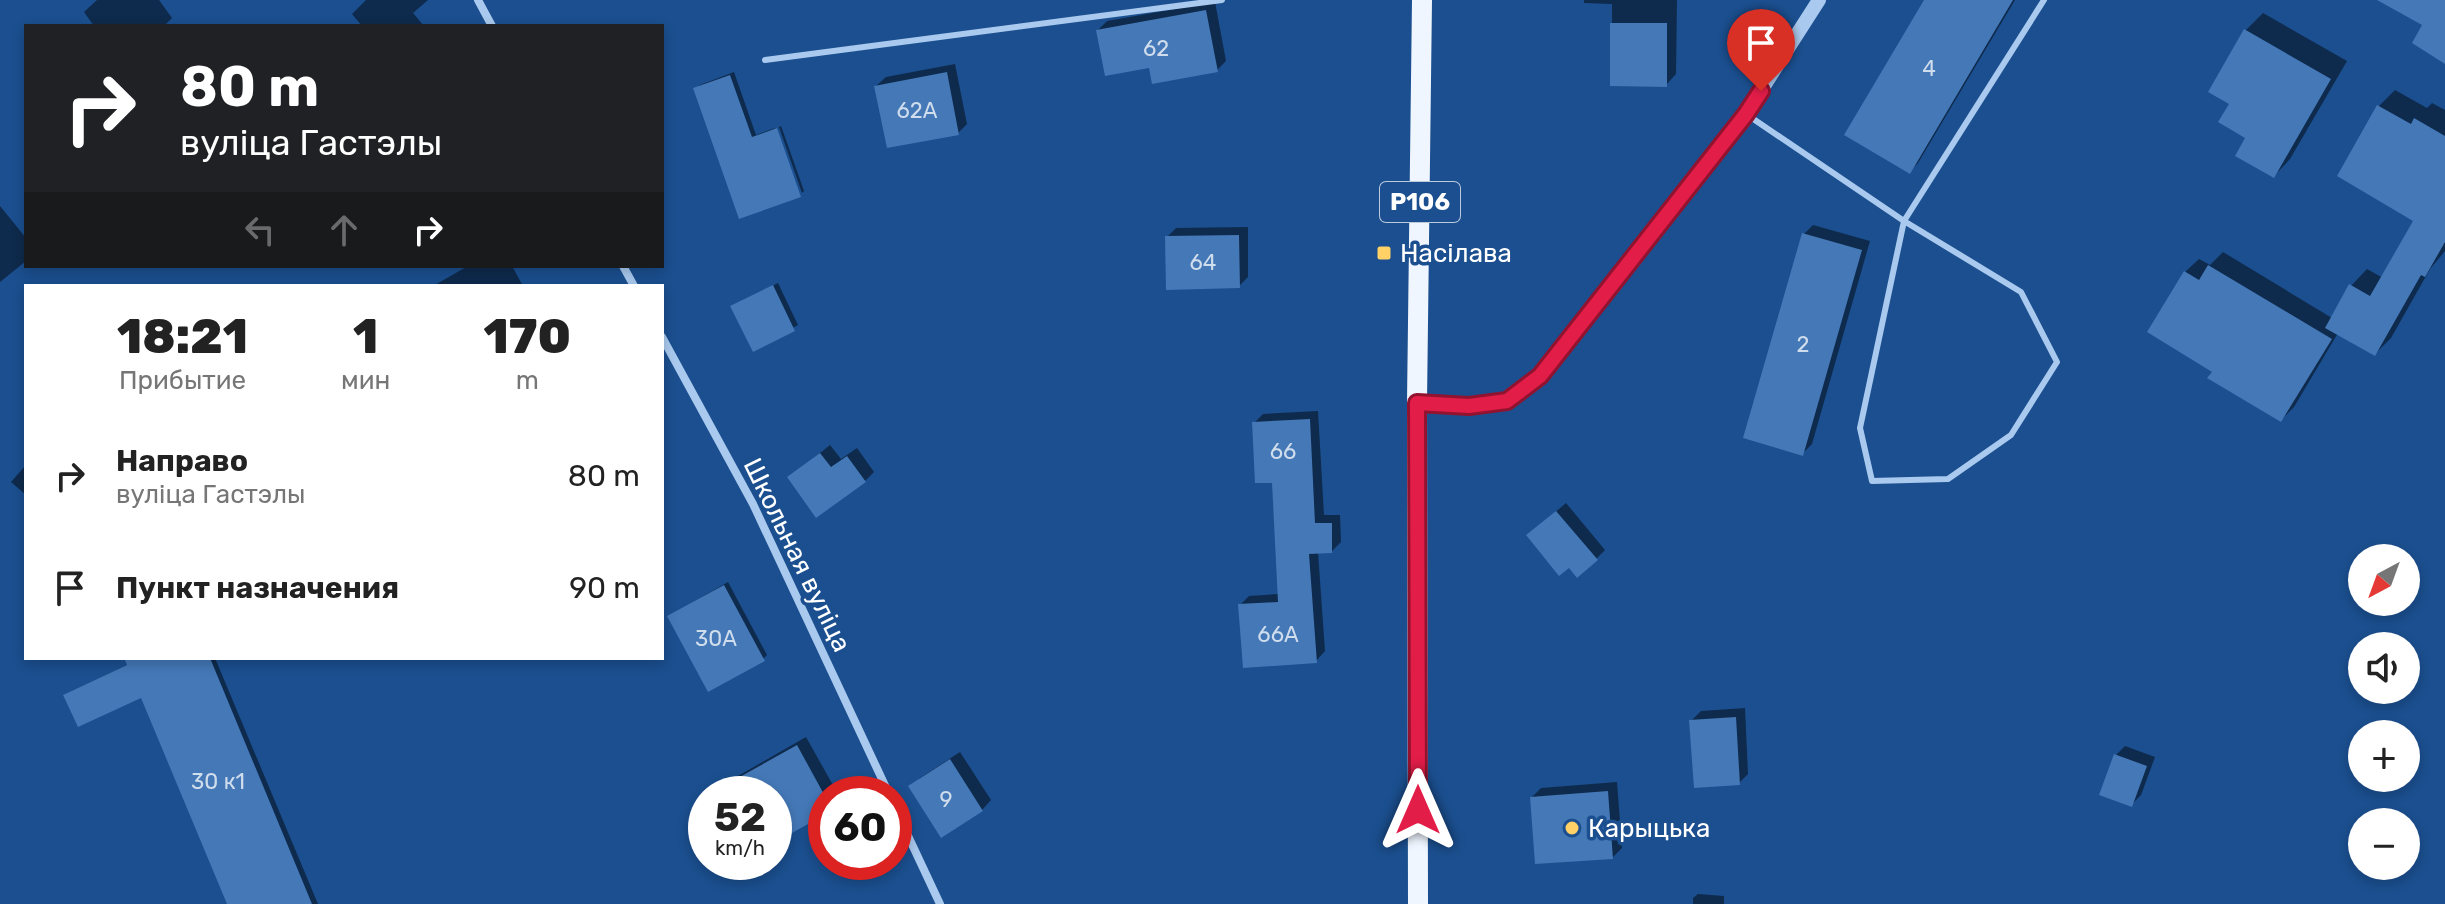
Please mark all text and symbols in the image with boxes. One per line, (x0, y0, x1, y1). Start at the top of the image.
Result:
pin (1727, 9, 1795, 91)
icon: arrive (1739, 21, 1783, 65)
house number: 62 (1143, 35, 1169, 62)
text: 80 m (180, 54, 319, 120)
house number: 4 (1922, 55, 1936, 82)
icon: right (48, 56, 152, 160)
house number: 62А (897, 97, 938, 124)
text: вуліца Гастэлы (180, 121, 442, 164)
road number: Р106 (1380, 182, 1460, 222)
icon: left (238, 208, 282, 252)
icon: ahead (322, 208, 366, 252)
icon: right (406, 208, 450, 252)
place label: Насілава (1400, 238, 1512, 269)
marker: Насілава (1375, 244, 1393, 262)
house number: 64 (1190, 249, 1216, 276)
text: 18:21 (117, 308, 248, 365)
text: 1 (353, 308, 378, 365)
text: 170 (483, 308, 571, 365)
house number: 2 (1797, 331, 1809, 358)
text: Прибытие (119, 365, 246, 396)
text: мин (341, 365, 390, 396)
text: m (516, 365, 539, 396)
house number: 66 (1270, 438, 1296, 465)
text: Направо (116, 443, 248, 479)
street label: Школьная вуліца (737, 453, 857, 657)
icon: right (48, 454, 92, 498)
text: 80 m (568, 458, 640, 494)
text: вуліца Гастэлы (116, 479, 305, 510)
north arrow (2348, 544, 2420, 616)
map controls (2348, 544, 2420, 880)
icon: arrive (48, 566, 92, 610)
text: Пункт назначения (116, 570, 399, 606)
text: 90 m (569, 570, 640, 606)
house number: 66А (1257, 621, 1299, 648)
house number: 30А (695, 625, 737, 652)
button: sound (2348, 632, 2420, 704)
button: + (2348, 720, 2420, 792)
house number: 30 к1 (191, 768, 245, 795)
position arrow (1376, 768, 1460, 852)
speed limit sign: 60 (808, 776, 912, 880)
house number: 9 (939, 786, 953, 813)
text: 52 (714, 794, 766, 841)
button: − (2348, 808, 2420, 880)
place label: Карыцька (1588, 813, 1710, 844)
marker: Карыцька (1563, 819, 1581, 837)
text: km/h (715, 836, 765, 860)

